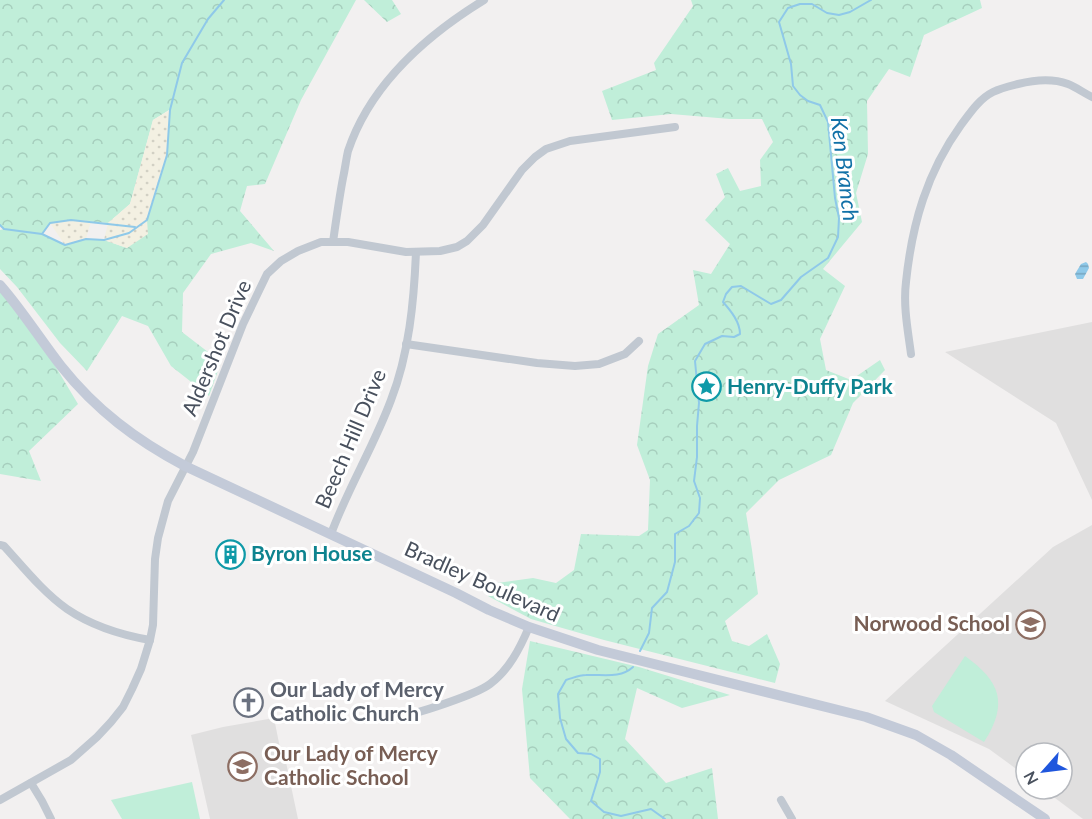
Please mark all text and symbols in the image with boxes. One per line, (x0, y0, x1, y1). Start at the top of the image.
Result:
water label: Ken Branch (826, 115, 865, 222)
street label: Aldershot Drive (176, 276, 255, 419)
street label: Beech Hill Drive (309, 365, 390, 512)
place icon: Henry-Duffy Park (690, 371, 722, 403)
place label: Henry-Duffy Park (727, 373, 893, 398)
street label: Bradley Boulevard (401, 535, 564, 626)
building icon: Byron House (214, 538, 246, 570)
place label: Byron House (251, 540, 372, 565)
school or university icon: Norwood School (1015, 608, 1047, 640)
place label: Norwood School (854, 610, 1010, 635)
place label: Our Lady of Mercy Catholic Church (270, 676, 445, 725)
church icon: Our Lady of Mercy Catholic Church (233, 686, 265, 718)
place label: Our Lady of Mercy Catholic School (264, 740, 439, 789)
north arrow (1014, 741, 1074, 801)
school or university icon: Our Lady of Mercy Catholic School (227, 750, 259, 782)
text: N (1019, 768, 1042, 788)

